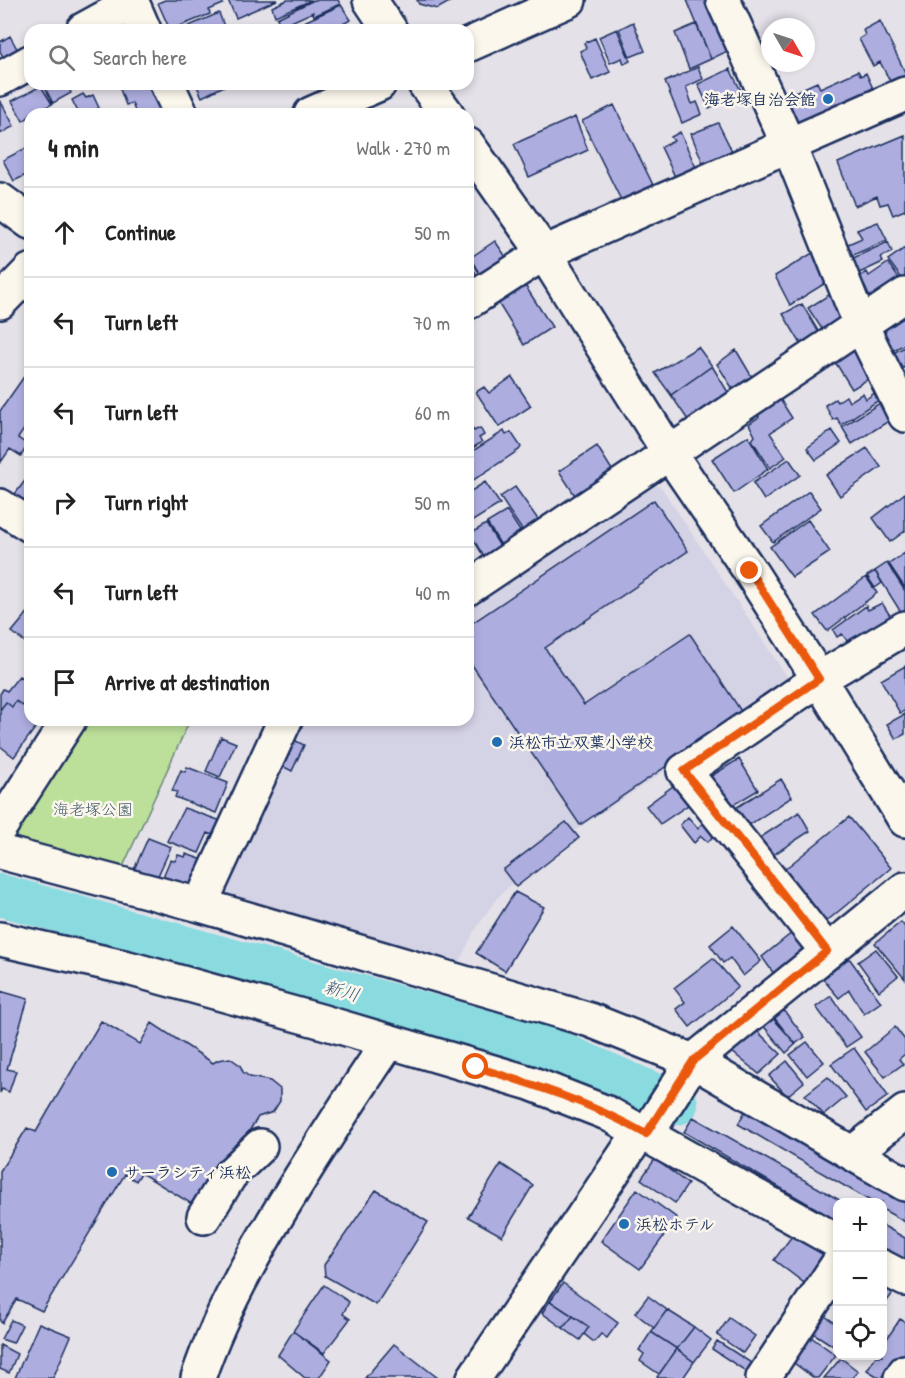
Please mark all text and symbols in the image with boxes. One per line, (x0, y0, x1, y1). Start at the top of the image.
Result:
north arrow (761, 18, 815, 72)
search box (24, 24, 474, 90)
icon: search (45, 41, 78, 74)
text: Search here (93, 42, 187, 72)
place label: 海老塚自治会館 (704, 88, 816, 110)
marker: 海老塚自治会館 (821, 92, 835, 106)
text: 4 min (48, 130, 99, 165)
text: Walk · 270 m (357, 134, 450, 161)
icon: ahead (48, 216, 81, 249)
text: Continue (105, 217, 176, 247)
text: 50 m (414, 219, 450, 246)
icon: left (48, 306, 81, 339)
text: Turn left (105, 307, 178, 337)
text: 70 m (413, 309, 450, 336)
icon: left (48, 396, 81, 429)
text: Turn left (105, 397, 178, 427)
text: 60 m (415, 399, 450, 426)
icon: right (48, 486, 81, 519)
text: Turn right (105, 487, 188, 517)
text: 50 m (414, 489, 450, 516)
route end (736, 557, 762, 583)
icon: left (48, 576, 81, 609)
text: Turn left (105, 577, 178, 607)
text: 40 m (415, 579, 450, 606)
icon: arrive (48, 666, 81, 699)
text: Arrive at destination (105, 667, 270, 697)
place label: 浜松市立双葉小学校 (509, 731, 653, 753)
marker: 浜松市立双葉小学校 (490, 735, 504, 749)
park label: 海老塚公園 (53, 798, 133, 820)
water label: 新川 (321, 974, 363, 1007)
route start (462, 1053, 488, 1079)
place label: サーラシティ浜松 (124, 1161, 251, 1183)
marker: サーラシティ浜松 (105, 1165, 119, 1179)
map controls (833, 1198, 887, 1360)
button: + (833, 1198, 887, 1252)
place label: 浜松ホテル (636, 1213, 715, 1235)
marker: 浜松ホテル (617, 1217, 631, 1231)
button: − (833, 1252, 887, 1306)
button: locate (833, 1306, 887, 1360)

